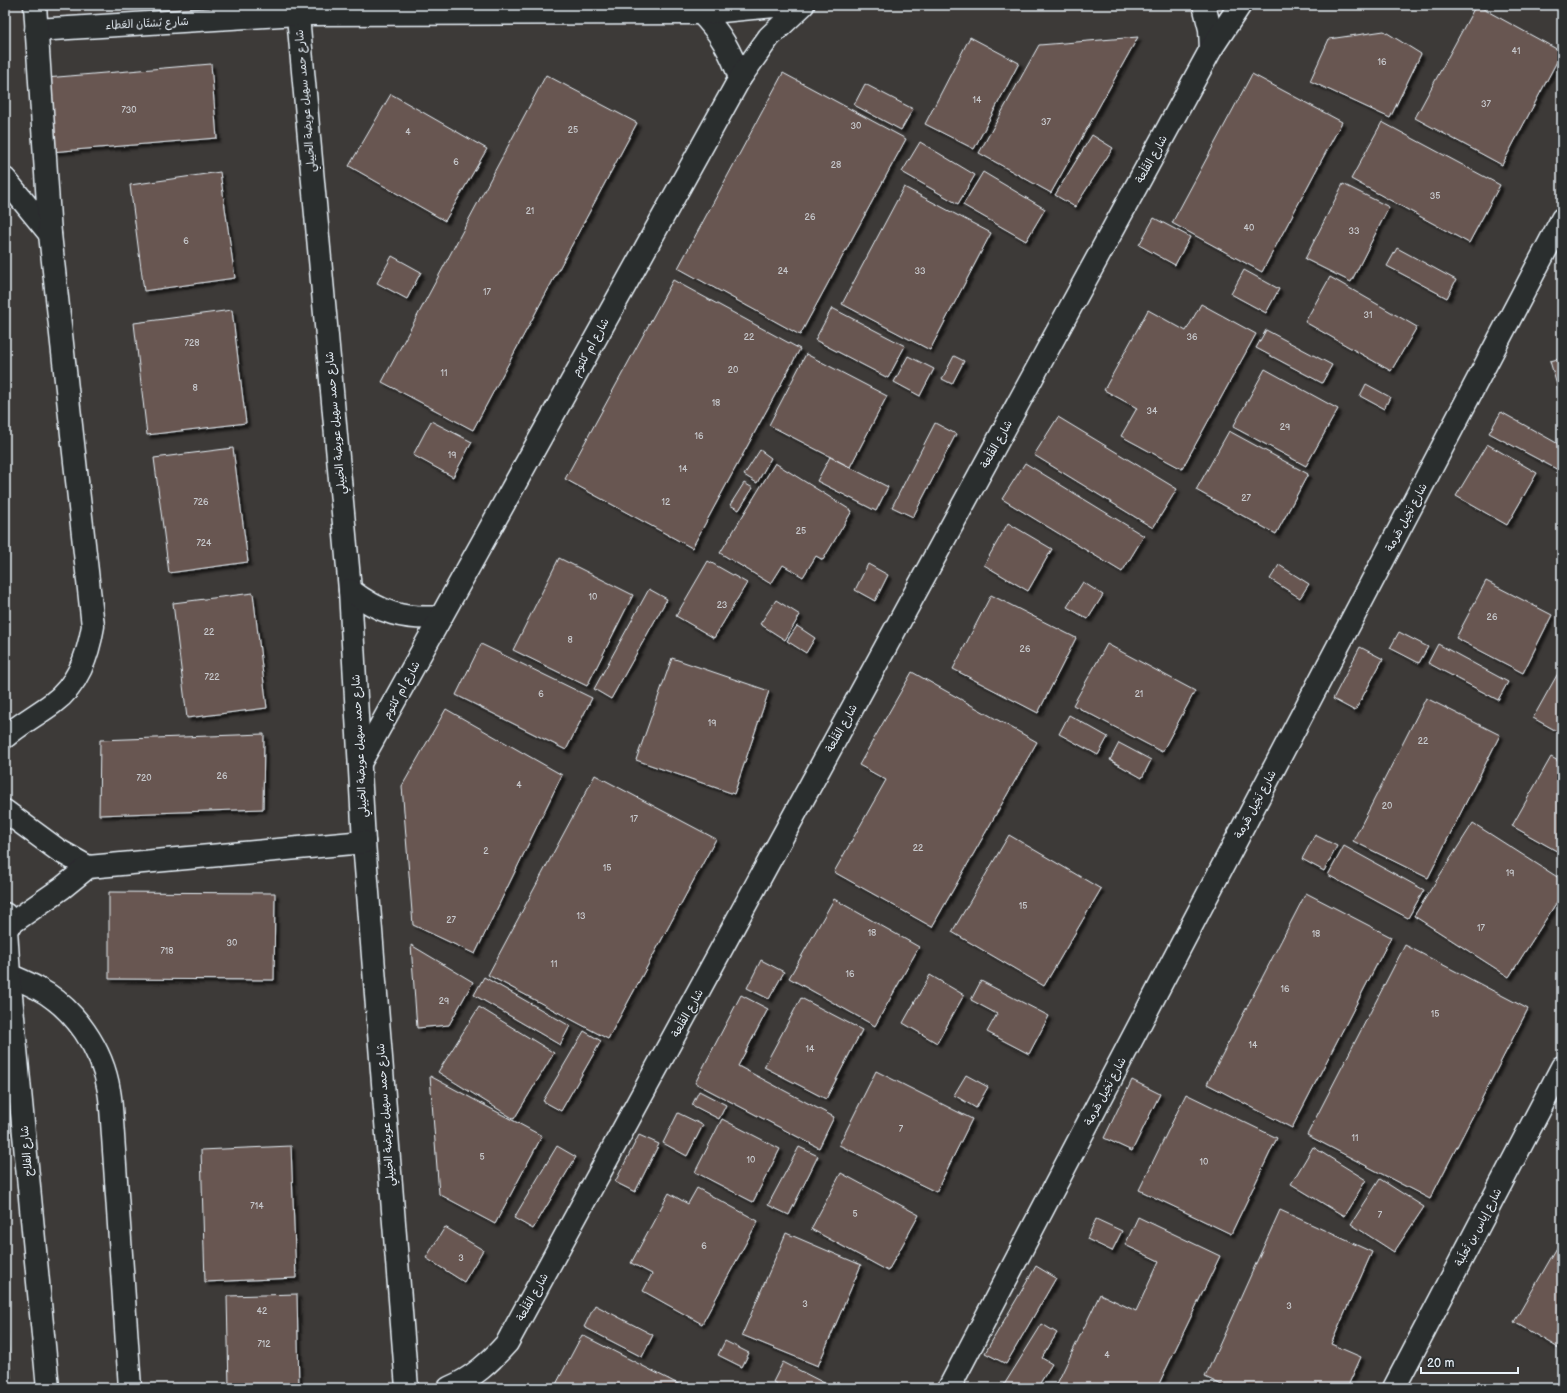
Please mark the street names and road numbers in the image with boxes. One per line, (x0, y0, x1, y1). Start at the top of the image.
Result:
street label: شارع بُسْتَان العَطاء (105, 15, 189, 34)
street label: شارع حمد سهيل عويضة الخييلي (293, 29, 322, 173)
street label: شارع القَلْعة (1132, 132, 1172, 186)
street label: شارع أم كلثوم (569, 316, 613, 380)
street label: شارع حمد سهيل عويضة الخييلي (323, 351, 352, 495)
street label: شارع القَلْعة (977, 417, 1017, 471)
street label: شارع نَخِيل هَرمة (1383, 481, 1432, 554)
street label: شارع أم كلثوم (380, 659, 424, 723)
street label: شارع حمد سهيل عويضة الخييلي (349, 674, 374, 818)
street label: شارع القَلْعة (822, 701, 862, 755)
street label: شارع نَخِيل هَرمة (1232, 768, 1281, 841)
street label: شارع القَلْعة (668, 986, 708, 1040)
street label: شارع حمد سهيل عويضة الخييلي (374, 1043, 401, 1187)
street label: شارع نَخِيل هَرمة (1082, 1055, 1131, 1128)
street label: شارع الفلاح (18, 1125, 37, 1177)
street label: شارع إياس بن ثَعلَبة (1451, 1186, 1506, 1269)
street label: شارع القَلْعة (513, 1270, 553, 1324)

